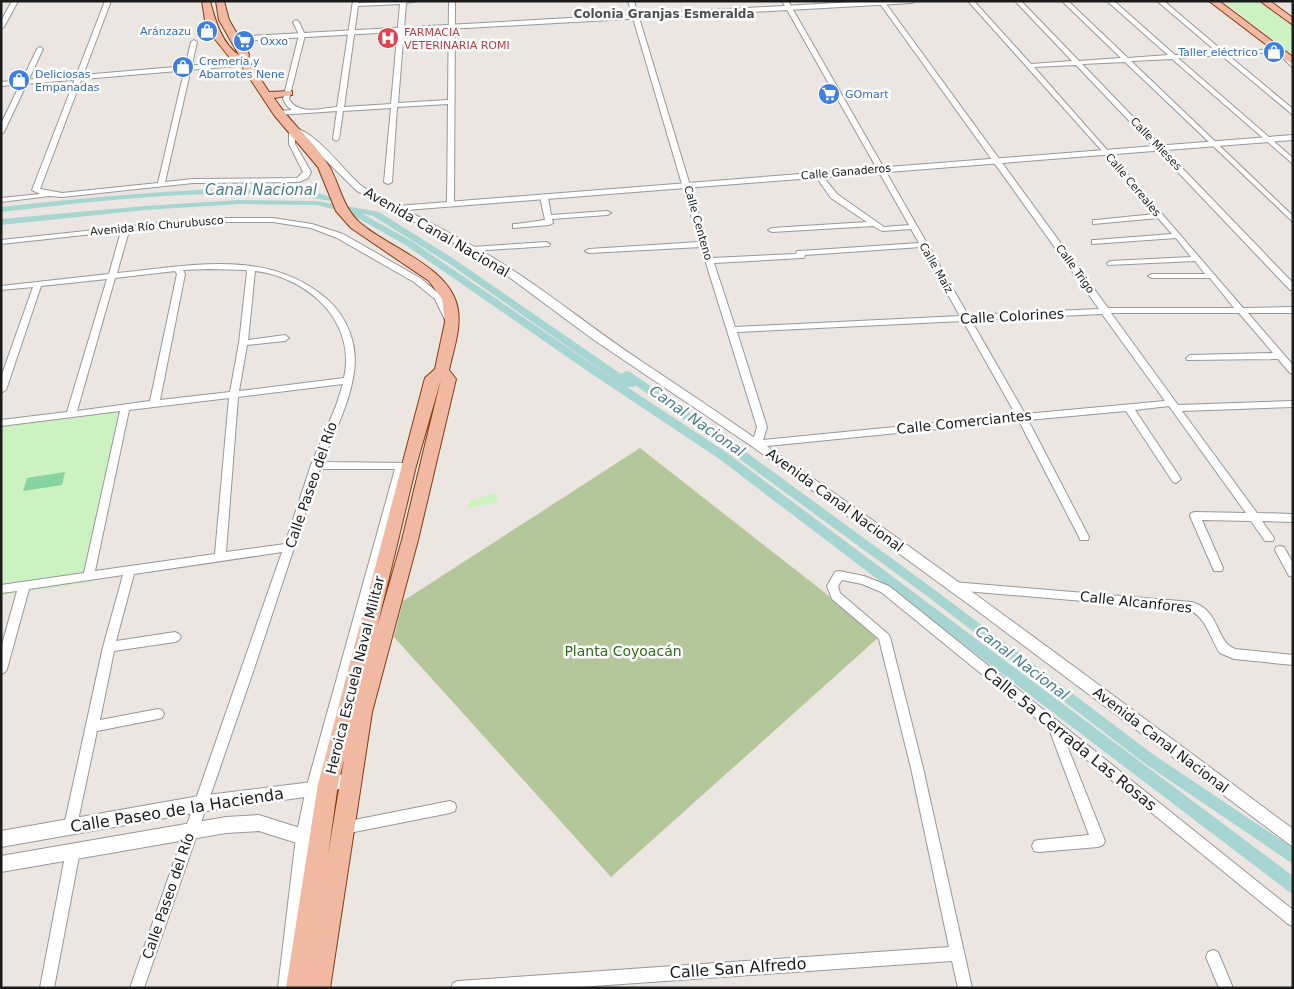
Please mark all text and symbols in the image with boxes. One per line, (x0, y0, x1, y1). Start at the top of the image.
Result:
district label: Colonia Granjas Esmeralda (573, 7, 755, 21)
shop icon: Aránzazu (195, 19, 219, 43)
place label: Aránzazu (140, 25, 191, 38)
hospital icon: FARMACIA VETERINARIA ROMI (376, 26, 400, 50)
place label: FARMACIA VETERINARIA ROMI (404, 26, 510, 52)
supermarket icon: Oxxo (232, 29, 256, 53)
place label: Oxxo (260, 35, 288, 48)
shop icon: Taller eléctrico (1262, 40, 1286, 64)
place label: Taller eléctrico (1177, 46, 1258, 59)
shop icon: Cremería y Abarrotes Nene (171, 55, 195, 79)
place label: Cremería y Abarrotes Nene (199, 55, 285, 81)
shop icon: Deliciosas Empanadas (7, 68, 31, 92)
place label: Deliciosas Empanadas (35, 68, 100, 94)
supermarket icon: GOmart (817, 82, 841, 106)
place label: GOmart (845, 88, 889, 101)
street label: Calle Mieses (1128, 115, 1185, 173)
street label: Calle Cereales (1103, 151, 1163, 219)
street label: Calle Ganaderos (800, 162, 892, 182)
water label: Canal Nacional (205, 181, 318, 199)
street label: Avenida Canal Nacional (362, 184, 512, 280)
street label: Calle Centeno (681, 184, 715, 262)
street label: Avenida Río Churubusco (90, 214, 225, 238)
street label: Calle Maíz (916, 241, 956, 296)
street label: Calle Trigo (1053, 242, 1097, 296)
street label: Calle Colorines (959, 305, 1065, 327)
water label: Canal Nacional (646, 381, 749, 461)
street label: Calle Comerciantes (896, 407, 1032, 437)
street label: Calle Paseo del Río (282, 420, 340, 550)
street label: Avenida Canal Nacional (764, 445, 906, 555)
street label: Heroica Escuela Naval Militar (323, 574, 387, 776)
street label: Calle Alcanfores (1079, 588, 1193, 616)
water label: Canal Nacional (972, 622, 1073, 704)
park label: Planta Coyoacán (564, 643, 682, 659)
street label: Calle 5a Cerrada Las Rosas (980, 663, 1160, 815)
street label: Avenida Canal Nacional (1090, 684, 1232, 796)
street label: Calle Paseo de la Hacienda (69, 784, 285, 836)
street label: Calle Paseo del Río (139, 831, 197, 961)
street label: Calle San Alfredo (669, 954, 807, 982)

